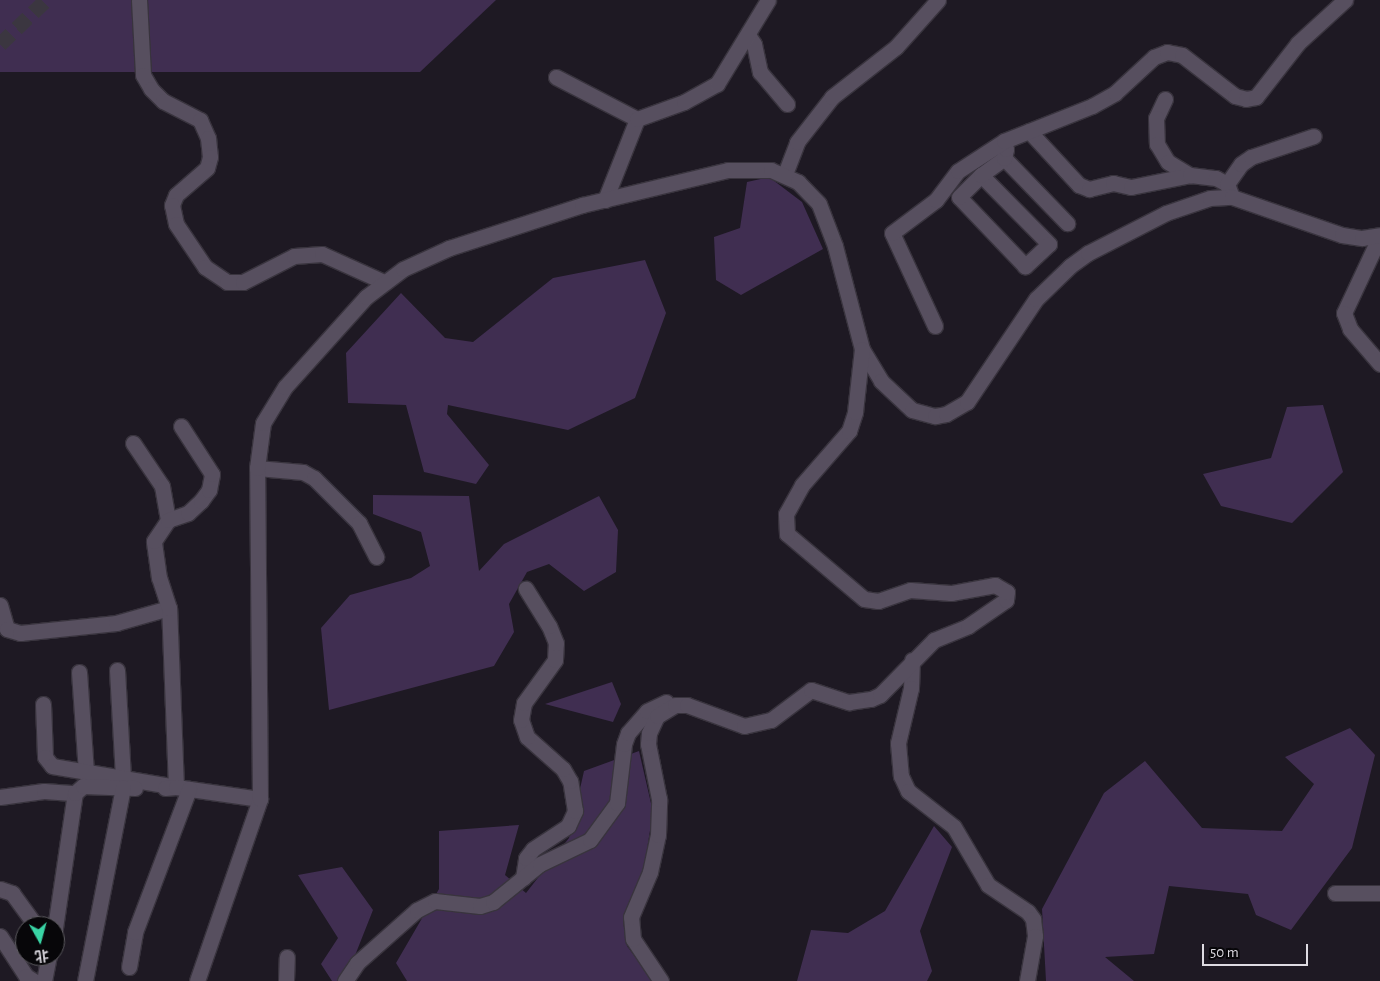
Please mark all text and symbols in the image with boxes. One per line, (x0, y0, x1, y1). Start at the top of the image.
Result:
north arrow (15, 916, 65, 966)
scale bar (1205, 934, 1311, 966)
text: 50 m (1210, 945, 1239, 960)
text: 北 (34, 947, 50, 963)

